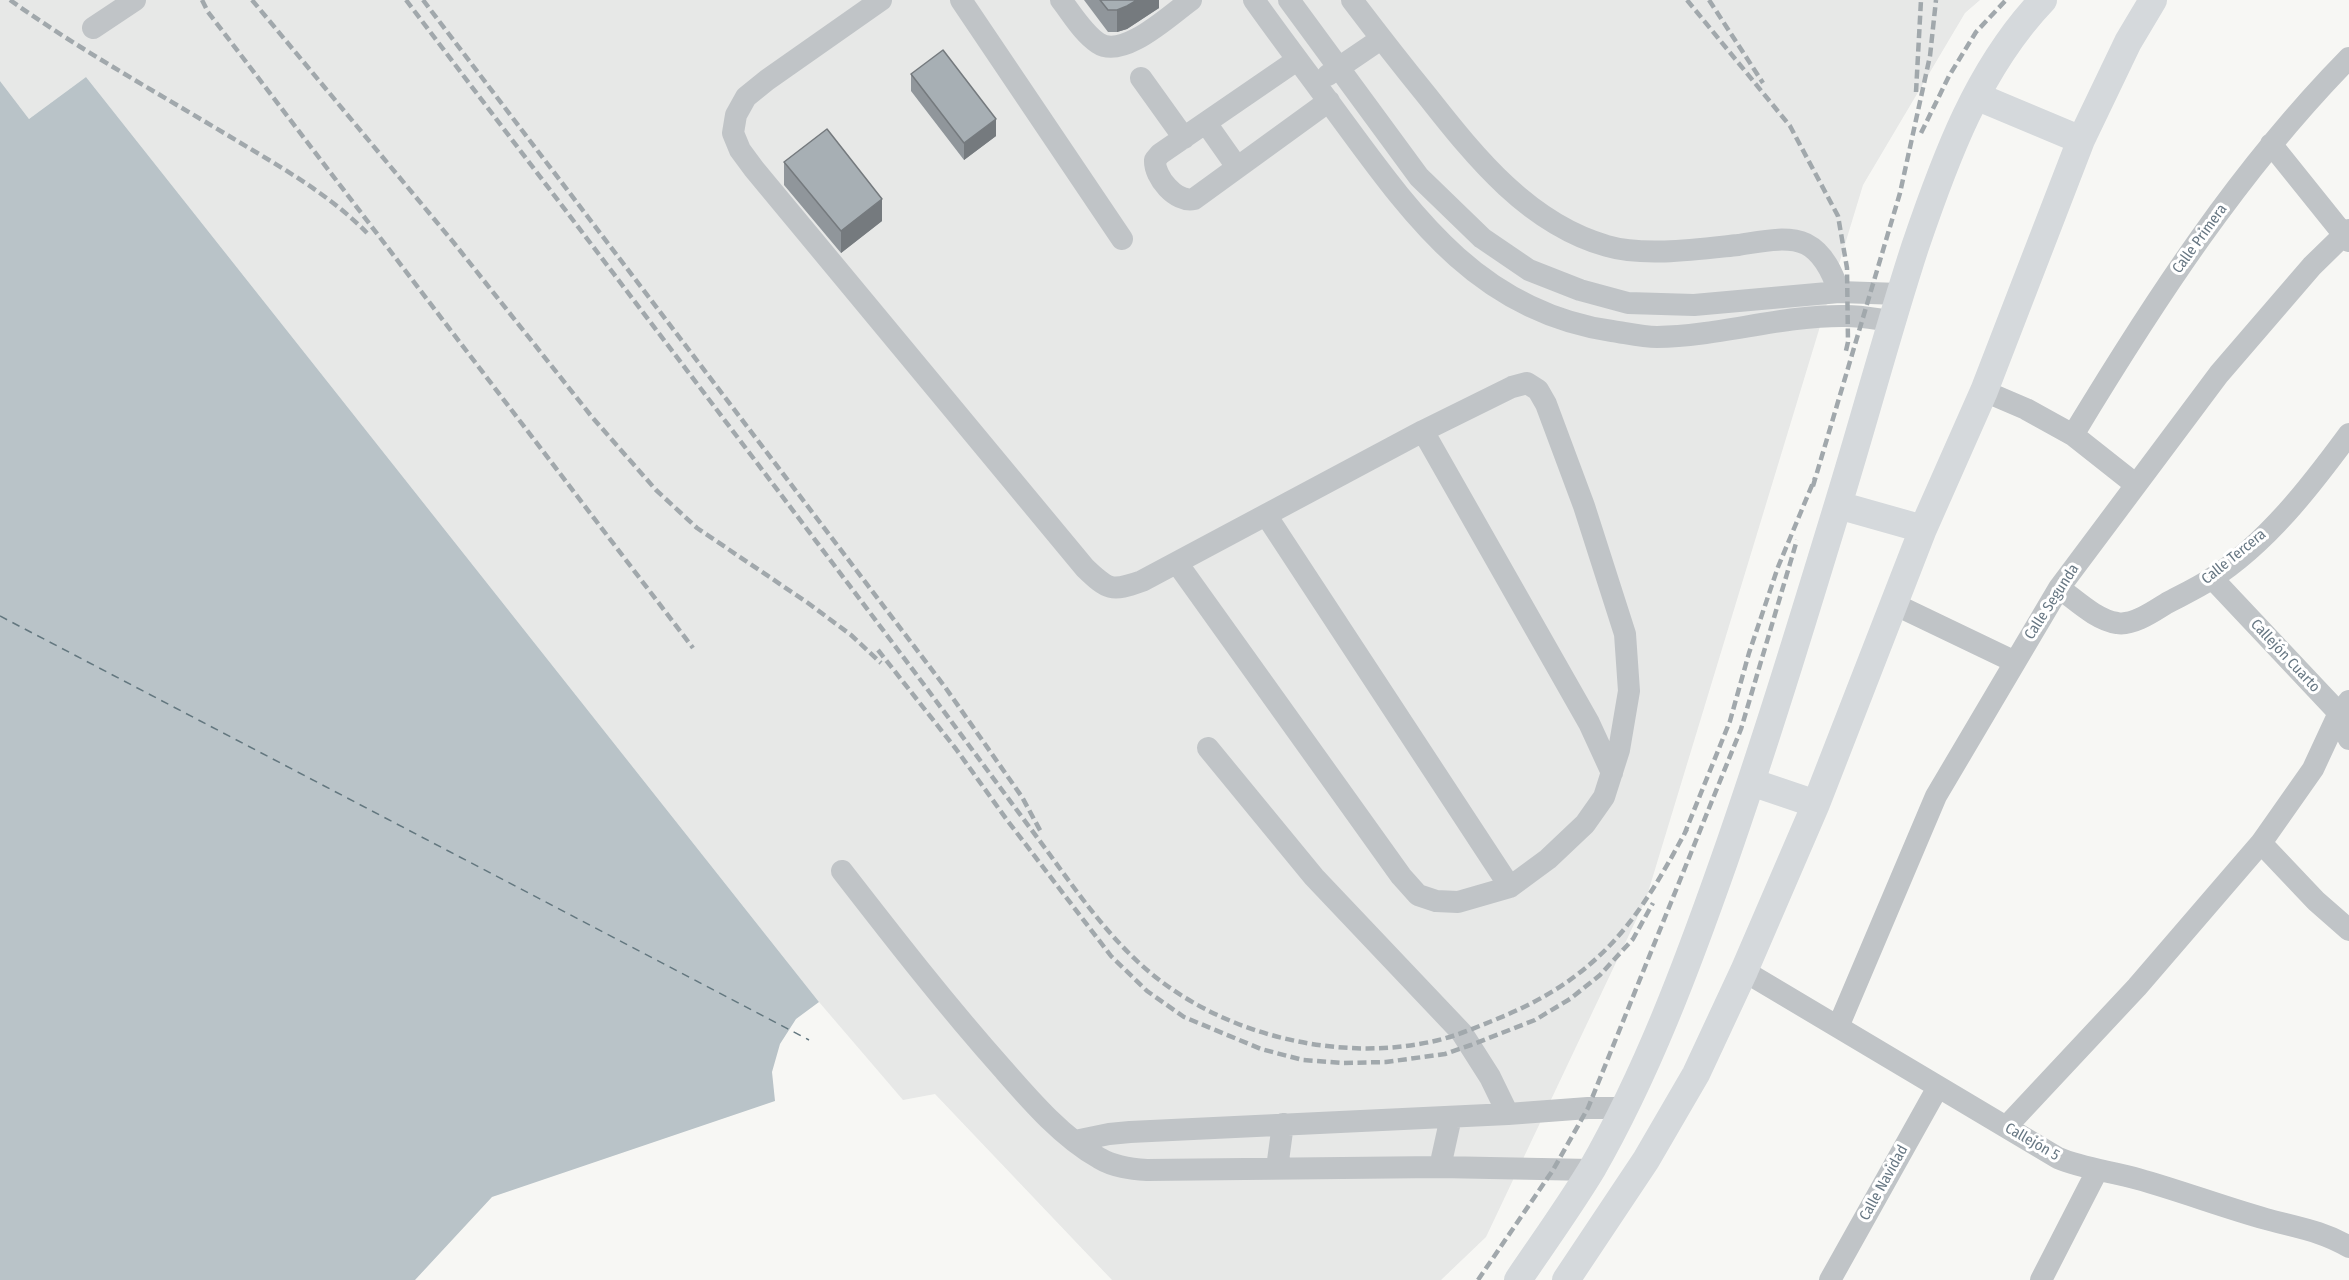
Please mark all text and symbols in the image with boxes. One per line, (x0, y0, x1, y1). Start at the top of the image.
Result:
street label: Calle Primera (2169, 201, 2231, 277)
street label: Calle Tercera (2198, 526, 2270, 588)
street label: Calle Segunda (2021, 561, 2083, 643)
street label: Callejón Cuarto (2247, 616, 2323, 696)
street label: Callejón 5 (2002, 1119, 2062, 1165)
street label: Calle Navidad (1856, 1142, 1912, 1224)

